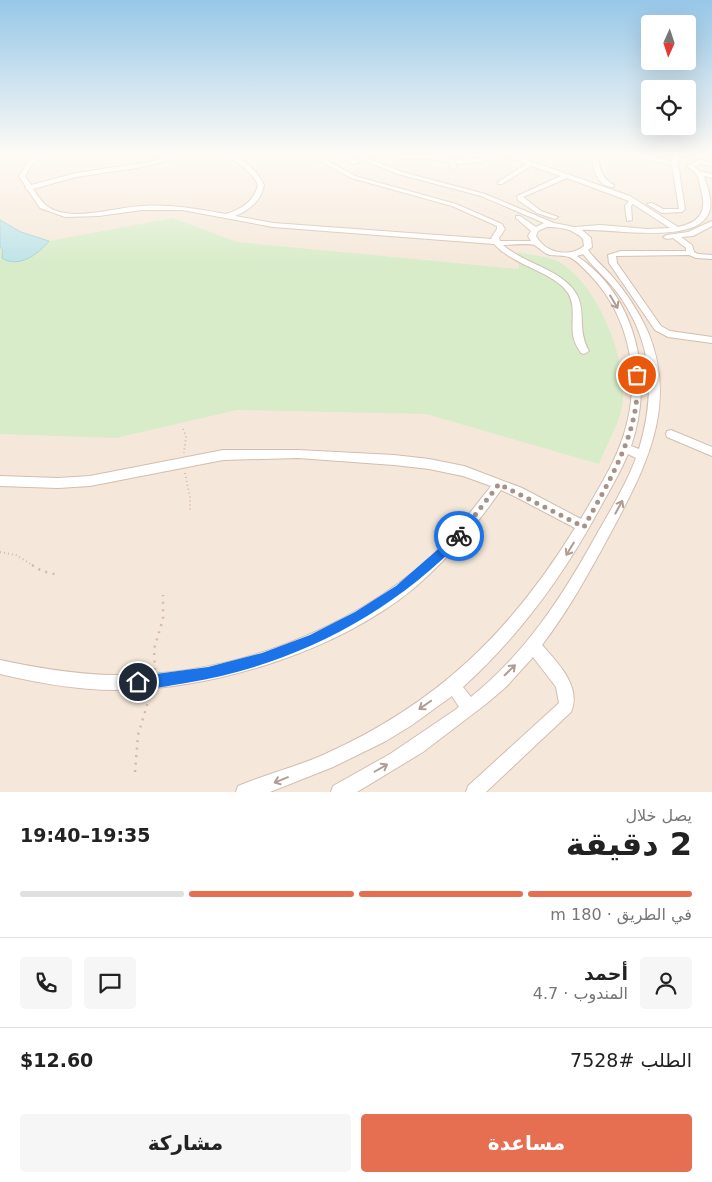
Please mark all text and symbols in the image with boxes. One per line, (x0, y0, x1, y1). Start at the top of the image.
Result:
north arrow (641, 15, 696, 70)
map controls (641, 15, 696, 135)
button: locate (641, 80, 696, 135)
one-way arrow (609, 295, 619, 309)
pin (616, 354, 658, 396)
icon: bag (623, 361, 651, 389)
one-way arrow (615, 500, 625, 514)
courier (434, 511, 484, 561)
icon: bike (445, 522, 473, 550)
one-way arrow (564, 542, 574, 556)
pin (117, 661, 159, 703)
one-way arrow (504, 664, 516, 676)
icon: home (124, 668, 152, 696)
one-way arrow (419, 700, 432, 711)
one-way arrow (374, 763, 388, 773)
one-way arrow (274, 775, 289, 785)
text: يصل خلال (625, 806, 692, 825)
text: 19:35–19:40 (20, 824, 150, 846)
text: 2 دقيقة (566, 825, 692, 863)
text: في الطريق · 180 m (550, 905, 692, 924)
button: phone (20, 957, 72, 1009)
button: chat (84, 957, 136, 1009)
button: person (640, 957, 692, 1009)
text: أحمد (584, 962, 628, 984)
text: المندوب · 4.7 (533, 984, 628, 1003)
text: $12.60 (20, 1049, 93, 1071)
text: الطلب #7528 (570, 1049, 692, 1071)
button: مشاركة (20, 1114, 351, 1172)
button: مساعدة (361, 1114, 692, 1172)

